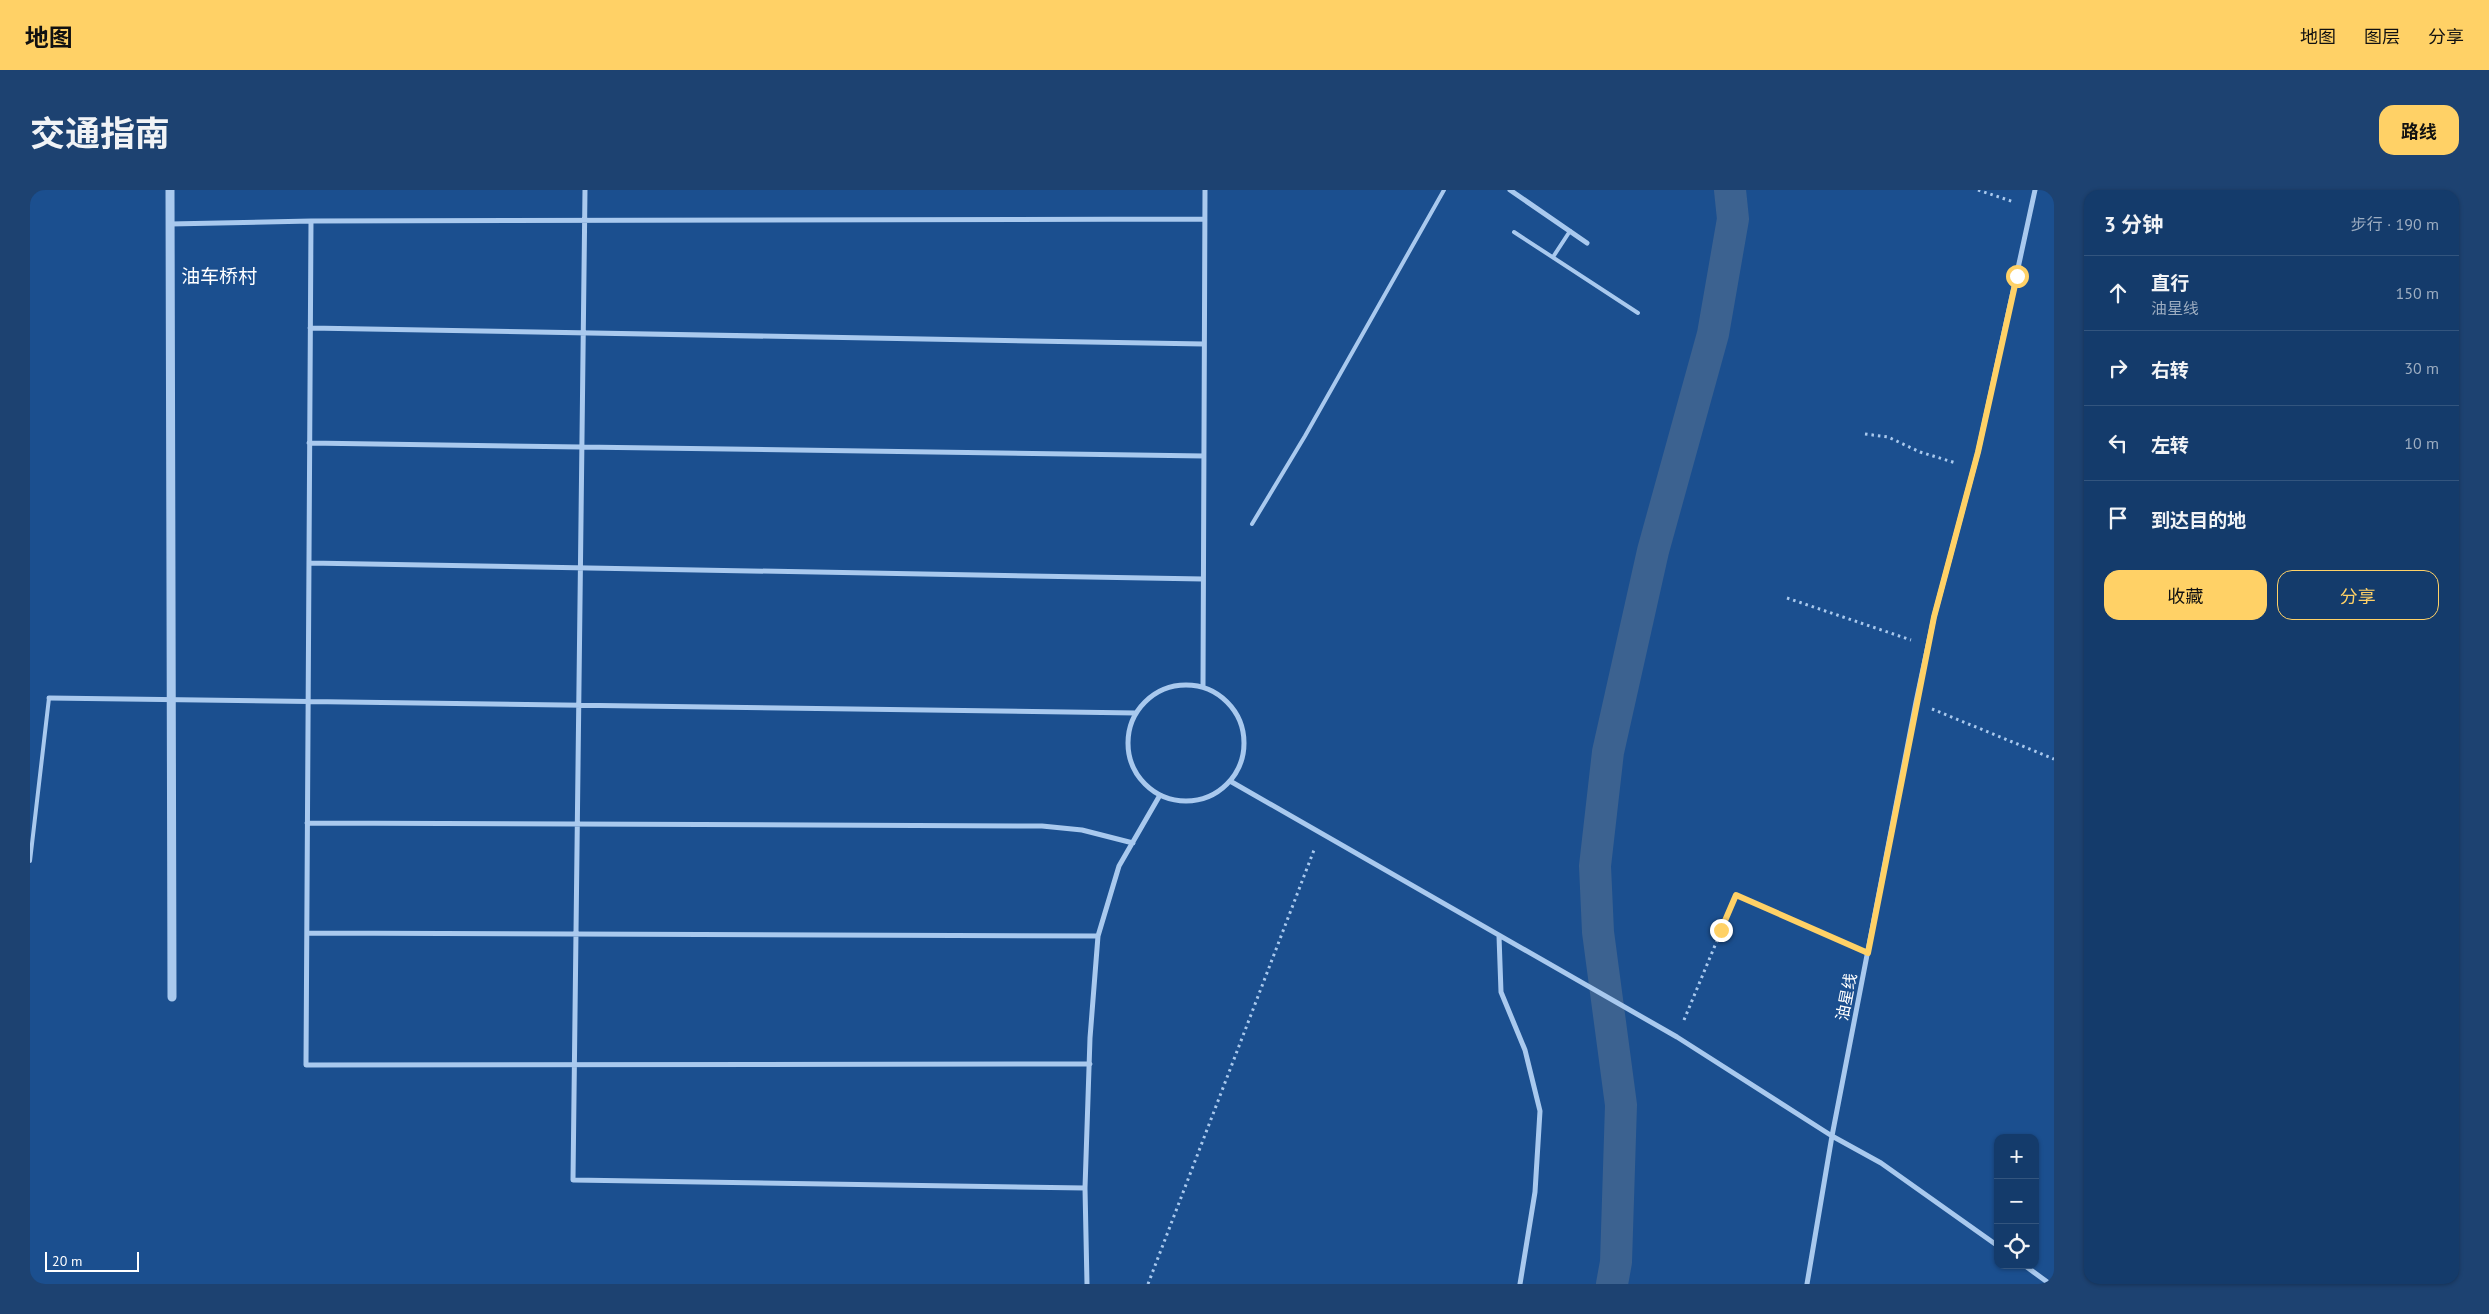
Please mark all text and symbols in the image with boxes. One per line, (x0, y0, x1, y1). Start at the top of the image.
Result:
text: 地图 (25, 22, 73, 53)
text: 地图 (2300, 25, 2336, 48)
text: 图层 (2364, 25, 2400, 48)
text: 分享 (2428, 25, 2464, 48)
button: 路线 (2379, 105, 2459, 155)
text: 交通指南 (30, 110, 170, 156)
text: 3 分钟 (2104, 211, 2163, 238)
text: 步行 · 190 m (2351, 214, 2439, 234)
district label: 油车桥村 (181, 264, 257, 288)
route start (2006, 265, 2029, 288)
text: 直行 (2151, 271, 2189, 295)
icon: ahead (2104, 279, 2132, 307)
text: 150 m (2396, 283, 2439, 303)
text: 油星线 (2151, 298, 2199, 318)
icon: right (2104, 354, 2132, 382)
text: 右转 (2151, 358, 2189, 382)
text: 30 m (2404, 358, 2439, 378)
icon: left (2104, 429, 2132, 457)
text: 左转 (2151, 433, 2189, 457)
text: 10 m (2404, 433, 2439, 453)
icon: arrive (2104, 504, 2132, 532)
text: 到达目的地 (2151, 508, 2246, 532)
button: 收藏 (2104, 570, 2267, 620)
button: 分享 (2277, 570, 2439, 620)
route end (1710, 919, 1733, 942)
street label: 油星线 (1832, 972, 1860, 1022)
map controls (1994, 1134, 2039, 1269)
button: + (1994, 1134, 2039, 1179)
button: − (1994, 1179, 2039, 1224)
button: locate (1994, 1224, 2039, 1269)
scale bar (45, 1249, 139, 1272)
text: 20 m (52, 1252, 82, 1270)

